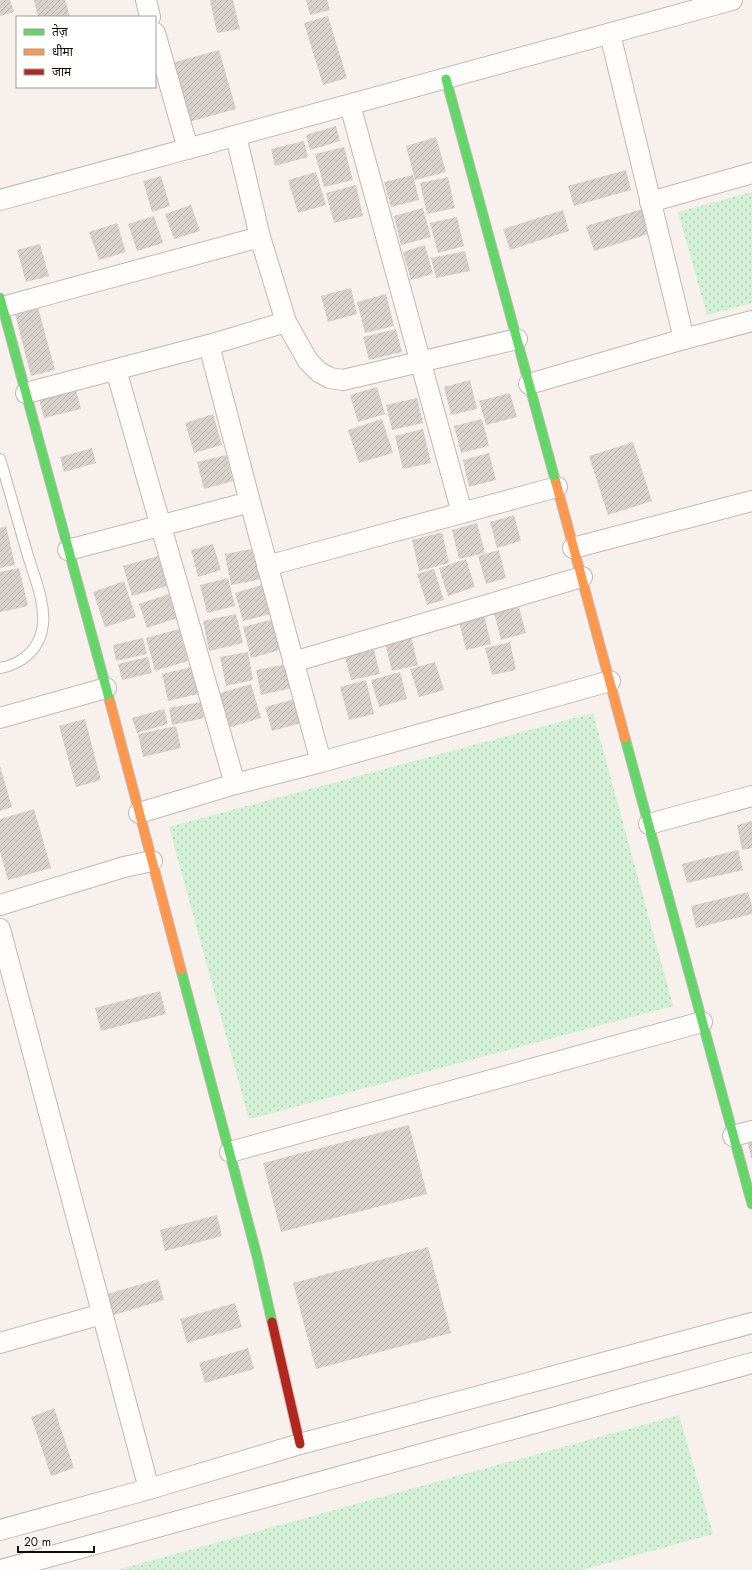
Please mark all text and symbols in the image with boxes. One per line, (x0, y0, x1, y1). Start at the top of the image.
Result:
legend (16, 16, 156, 88)
text: तेज़ (52, 23, 69, 41)
text: धीमा (52, 43, 74, 61)
text: जाम (52, 63, 72, 81)
scale bar (18, 1528, 94, 1554)
text: 20 m (24, 1533, 51, 1551)

